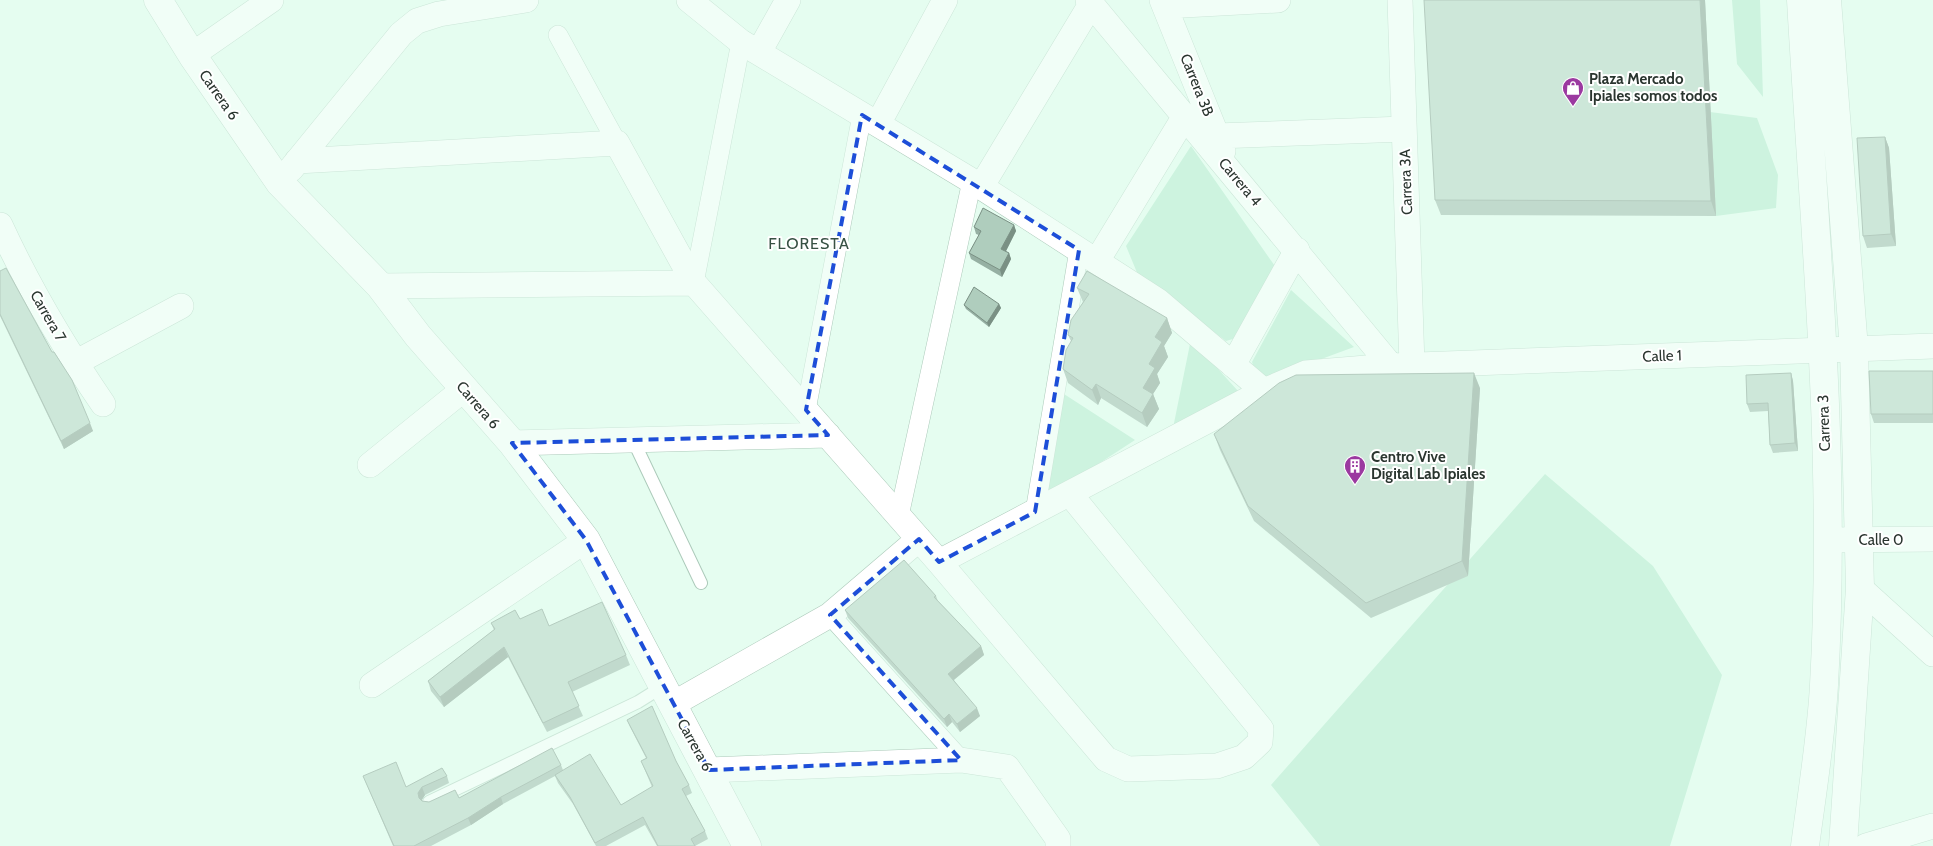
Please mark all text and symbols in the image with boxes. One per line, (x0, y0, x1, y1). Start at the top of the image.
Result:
street label: Carrera 3B (1176, 51, 1218, 119)
street label: Carrera 6 (195, 66, 243, 124)
place label: Plaza Mercado Ipiales somos todos (1589, 70, 1717, 105)
shop icon: Plaza Mercado Ipiales somos todos (1561, 76, 1585, 107)
street label: Carrera 3A (1396, 148, 1416, 215)
street label: Carrera 4 (1215, 154, 1266, 210)
district label: FLORESTA (768, 234, 850, 253)
street label: Carrera 7 (26, 287, 70, 345)
street label: Calle 1 (1642, 346, 1682, 366)
street label: Carrera 6 (452, 378, 504, 432)
street label: Carrera 3 (1814, 394, 1834, 452)
place label: Centro Vive Digital Lab Ipiales (1371, 448, 1485, 483)
building icon: Centro Vive Digital Lab Ipiales (1343, 454, 1367, 485)
street label: Calle 0 (1859, 531, 1903, 549)
street label: Carrera 6 (673, 716, 717, 774)

